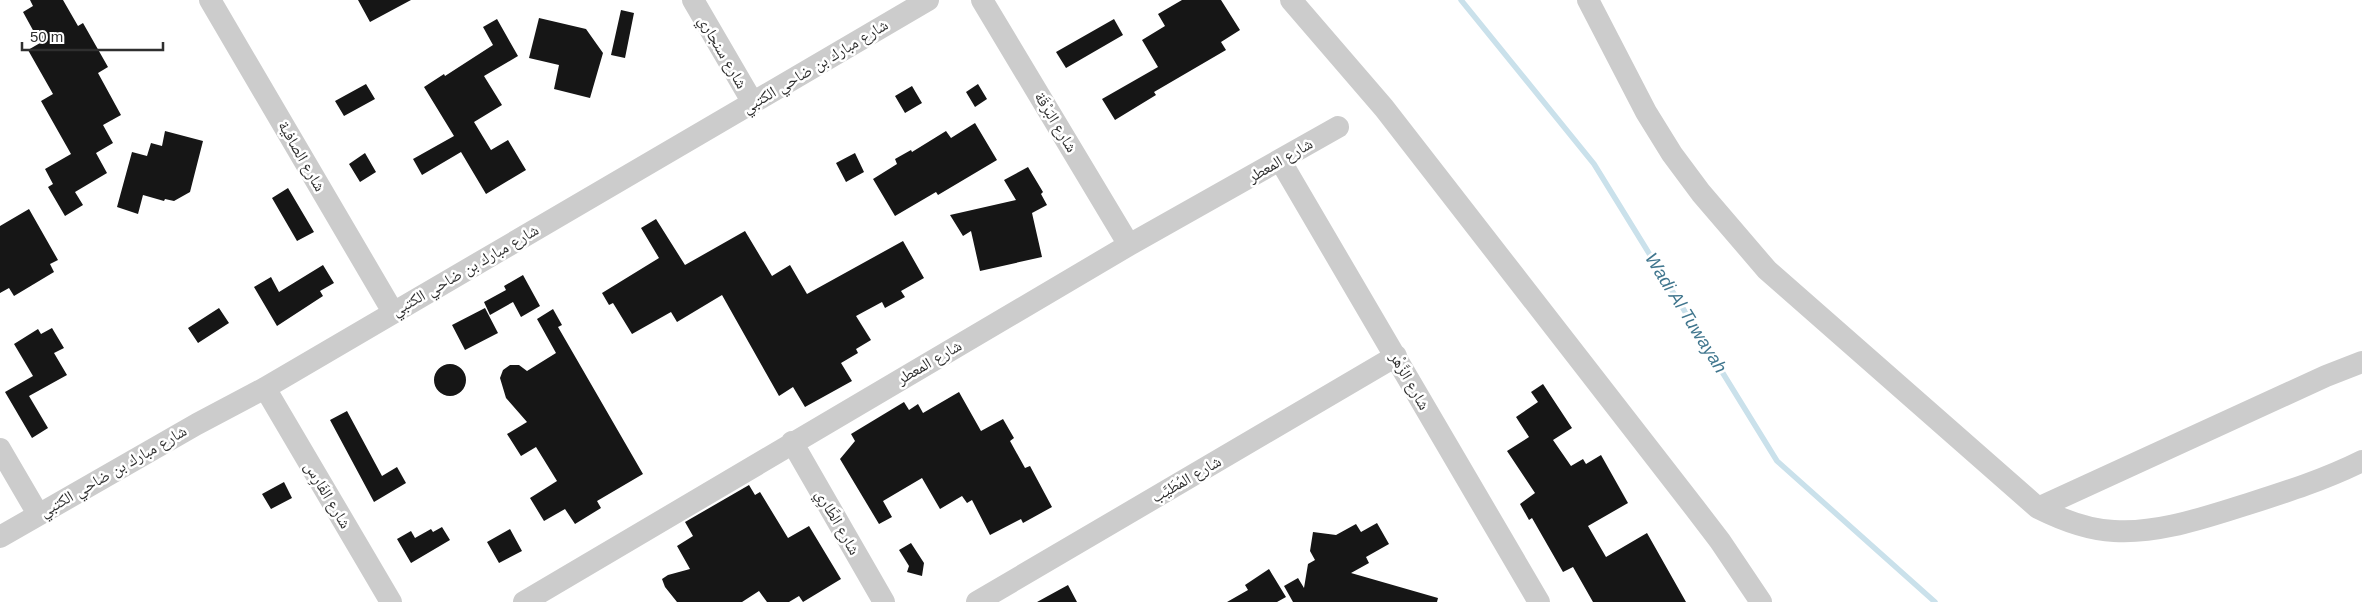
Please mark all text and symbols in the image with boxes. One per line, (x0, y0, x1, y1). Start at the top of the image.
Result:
street label: شارع سنجاري (692, 13, 751, 93)
street label: شارع مبارك بن ضاحي الكتبي (739, 16, 893, 120)
scale bar (22, 20, 164, 52)
text: 50 m (30, 28, 63, 45)
street label: شارع البَرْقَة (1030, 89, 1081, 156)
street label: شارع الصافية (273, 118, 329, 195)
street label: شارع المعطر (1244, 135, 1316, 188)
street label: شارع مبارك بن ضاحي الكتبي (389, 221, 544, 323)
water label: Wadi Al Tuwayah (1641, 249, 1731, 377)
street label: شارع المعطر (893, 337, 965, 390)
street label: شارع الزَّهْر (1385, 349, 1433, 414)
street label: شارع مبارك بن ضاحي الكتبي (37, 422, 192, 524)
street label: شارع المُطَيَّب (1148, 452, 1225, 507)
street label: شارع الفَارِس (298, 459, 355, 533)
street label: شارع الطَّارِي (809, 486, 863, 560)

